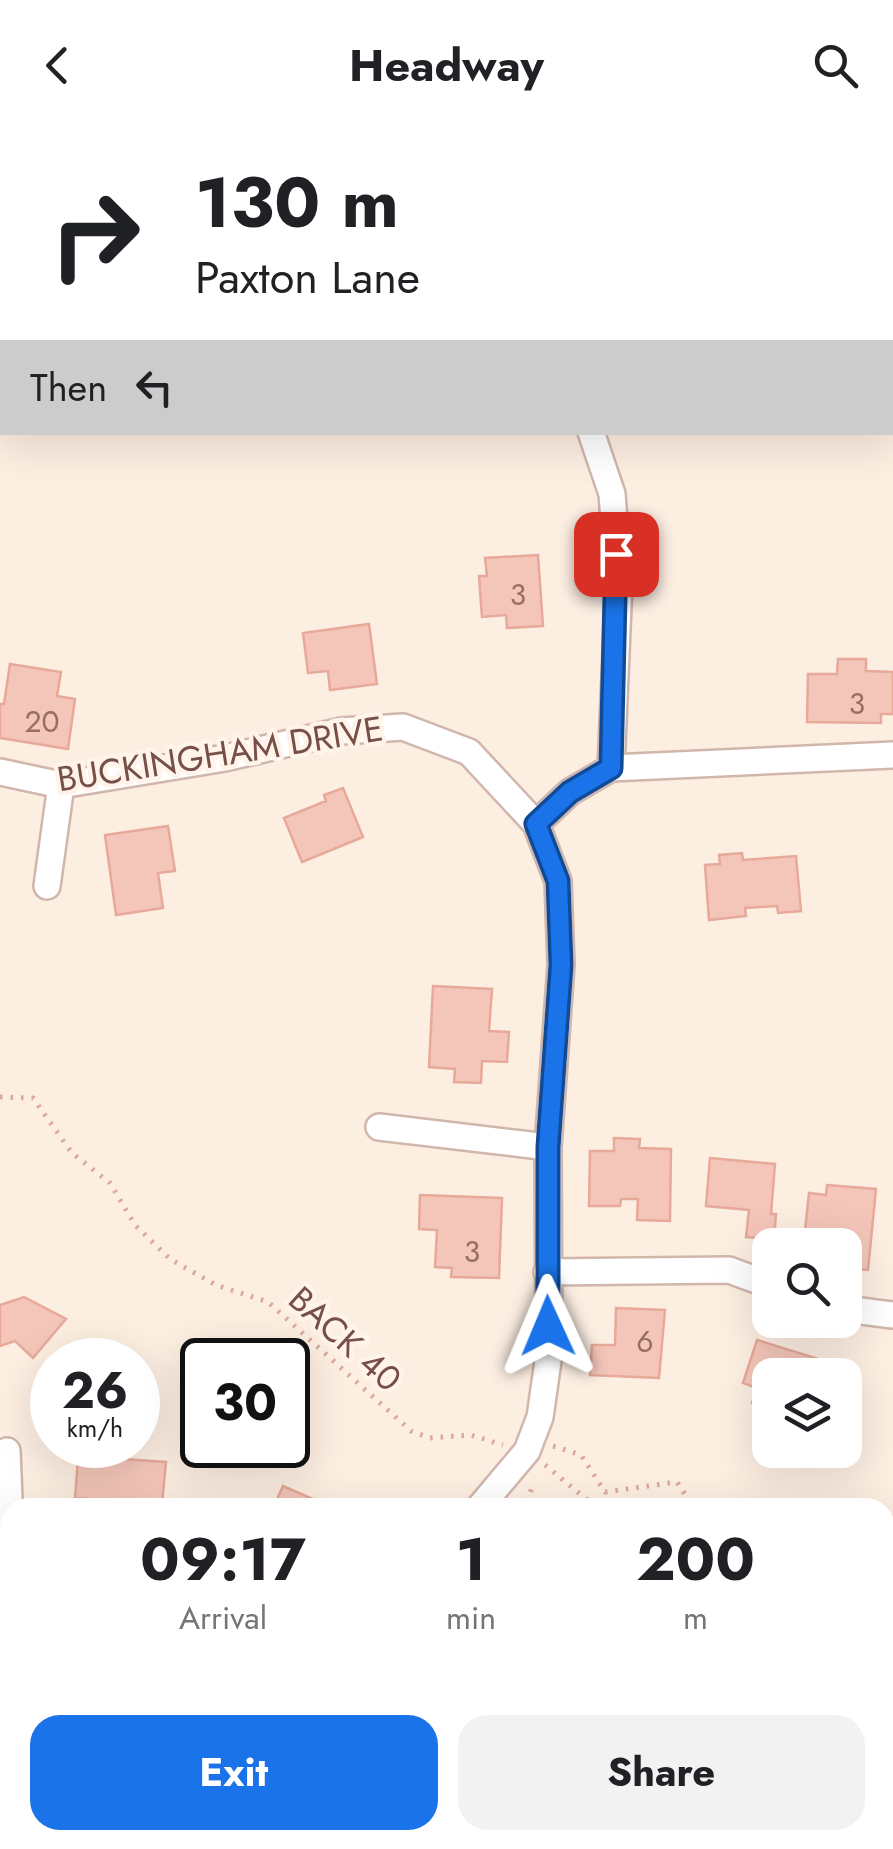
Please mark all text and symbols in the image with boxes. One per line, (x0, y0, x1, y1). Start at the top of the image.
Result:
text: Headway (349, 33, 544, 98)
icon: back (30, 38, 85, 93)
icon: search (808, 38, 863, 93)
text: 130 m (195, 152, 399, 253)
icon: right (30, 170, 160, 300)
text: Paxton Lane (195, 245, 420, 310)
text: Then (30, 360, 107, 415)
icon: left (127, 360, 182, 415)
pin (574, 512, 659, 597)
icon: arrive (589, 527, 644, 582)
house number: 3 (510, 573, 526, 616)
house number: 3 (849, 682, 865, 725)
house number: 20 (24, 700, 60, 743)
street label: BUCKINGHAM DRIVE (53, 704, 387, 804)
map controls (752, 1228, 862, 1468)
button: search (752, 1228, 862, 1338)
house number: 3 (464, 1230, 480, 1273)
position arrow (496, 1274, 600, 1378)
street label: BACK 40 (277, 1275, 413, 1403)
house number: 6 (636, 1320, 654, 1363)
speed limit sign: 30 (180, 1338, 310, 1468)
text: 26 (62, 1354, 128, 1427)
button: layers (752, 1358, 862, 1468)
text: km/h (67, 1410, 123, 1446)
text: 09:17 (140, 1516, 306, 1603)
text: 1 (456, 1516, 486, 1603)
text: 200 (636, 1516, 755, 1603)
text: Arrival (179, 1595, 267, 1641)
text: min (446, 1595, 496, 1641)
text: m (683, 1595, 708, 1641)
button: Exit (30, 1715, 438, 1830)
button: Share (458, 1715, 865, 1830)

